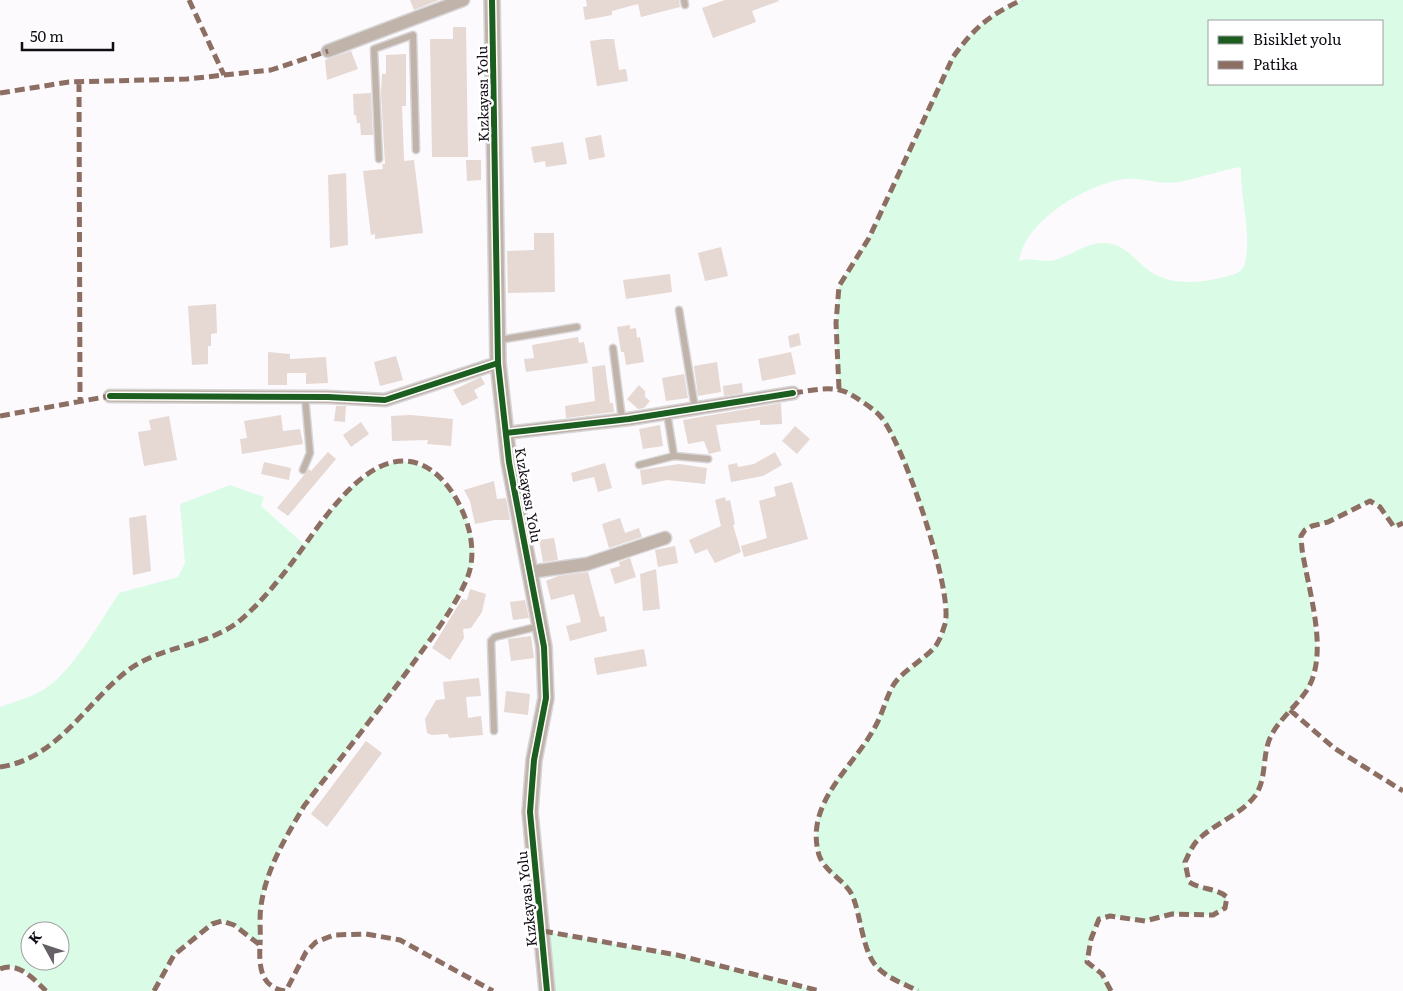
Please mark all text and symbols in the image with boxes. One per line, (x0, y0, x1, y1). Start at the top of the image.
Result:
scale bar (22, 20, 114, 52)
legend (1208, 20, 1383, 85)
text: 50 m (30, 24, 64, 47)
text: Bisiklet yolu (1253, 27, 1342, 50)
street label: Kızkayası Yolu (471, 46, 493, 142)
text: Patika (1253, 52, 1299, 75)
street label: Kızkayası Yolu (511, 446, 547, 544)
street label: Kızkayası Yolu (511, 850, 541, 948)
north arrow (20, 921, 70, 971)
text: K (23, 926, 45, 948)

